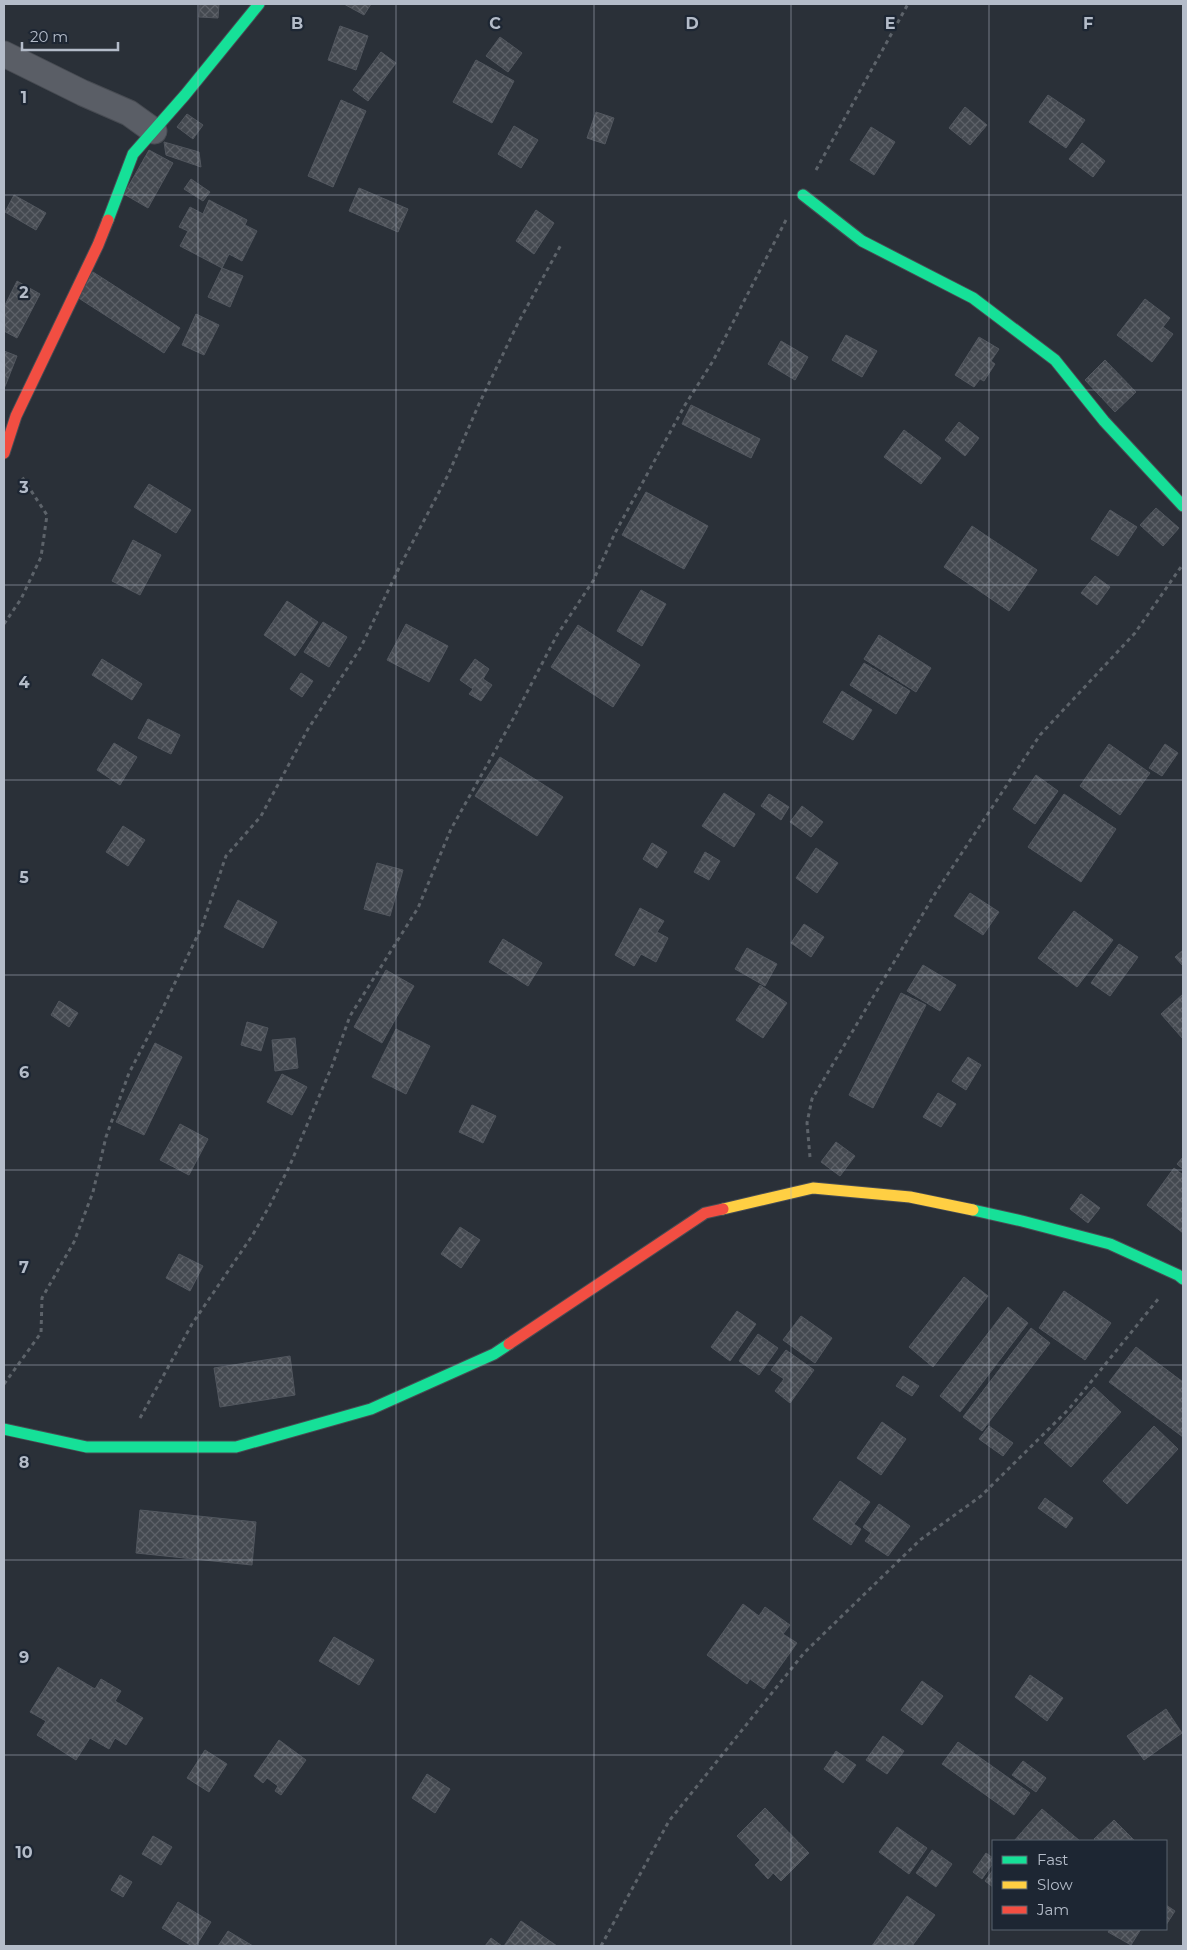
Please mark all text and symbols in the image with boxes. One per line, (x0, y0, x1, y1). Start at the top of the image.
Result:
text: B (291, 14, 303, 33)
text: C (489, 14, 501, 33)
text: D (685, 14, 699, 33)
text: E (885, 14, 895, 33)
text: F (1083, 14, 1093, 33)
scale bar (22, 20, 119, 52)
text: 20 m (30, 27, 68, 46)
text: 1 (21, 88, 27, 107)
text: 2 (19, 283, 29, 302)
text: 3 (18, 478, 29, 497)
text: 4 (18, 673, 30, 692)
text: 5 (19, 868, 29, 887)
text: 6 (19, 1063, 29, 1082)
text: 7 (19, 1258, 29, 1277)
text: 8 (19, 1453, 29, 1472)
text: 9 (19, 1648, 29, 1667)
legend (992, 1840, 1167, 1930)
text: 10 (15, 1843, 33, 1862)
text: Fast (1037, 1850, 1068, 1869)
text: Slow (1037, 1875, 1073, 1894)
text: Jam (1036, 1900, 1069, 1919)

